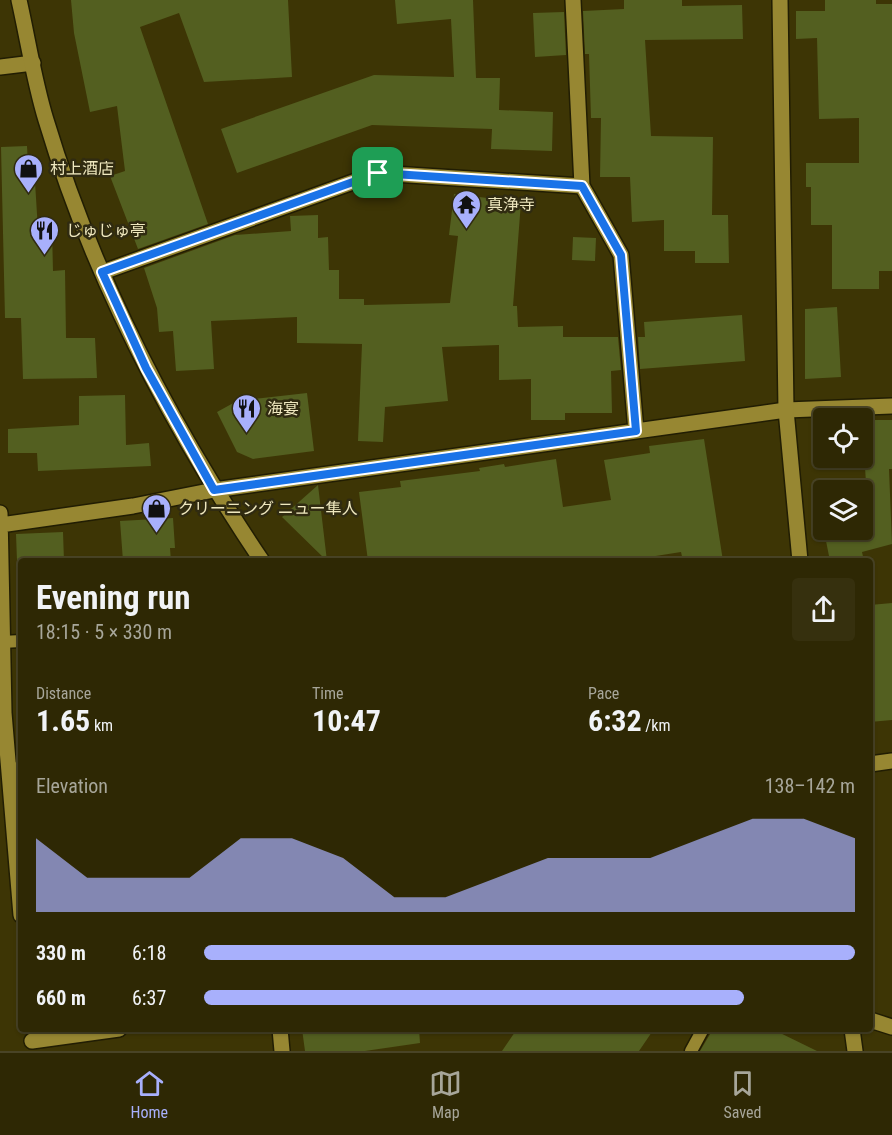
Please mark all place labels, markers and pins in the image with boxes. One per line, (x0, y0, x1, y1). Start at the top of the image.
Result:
pin (352, 147, 403, 198)
shop icon: 村上酒店 (13, 152, 45, 194)
place label: 村上酒店 (50, 159, 114, 178)
temple icon: 真浄寺 (450, 188, 482, 230)
place label: 真浄寺 (487, 195, 535, 214)
restaurant icon: じゅじゅ亭 (29, 214, 61, 256)
place label: じゅじゅ亭 (66, 221, 146, 240)
restaurant icon: 海宴 (230, 392, 262, 434)
place label: 海宴 (267, 399, 299, 418)
shop icon: クリーニング ニュー隼人 (141, 492, 173, 534)
place label: クリーニング ニュー隼人 (178, 499, 358, 518)

